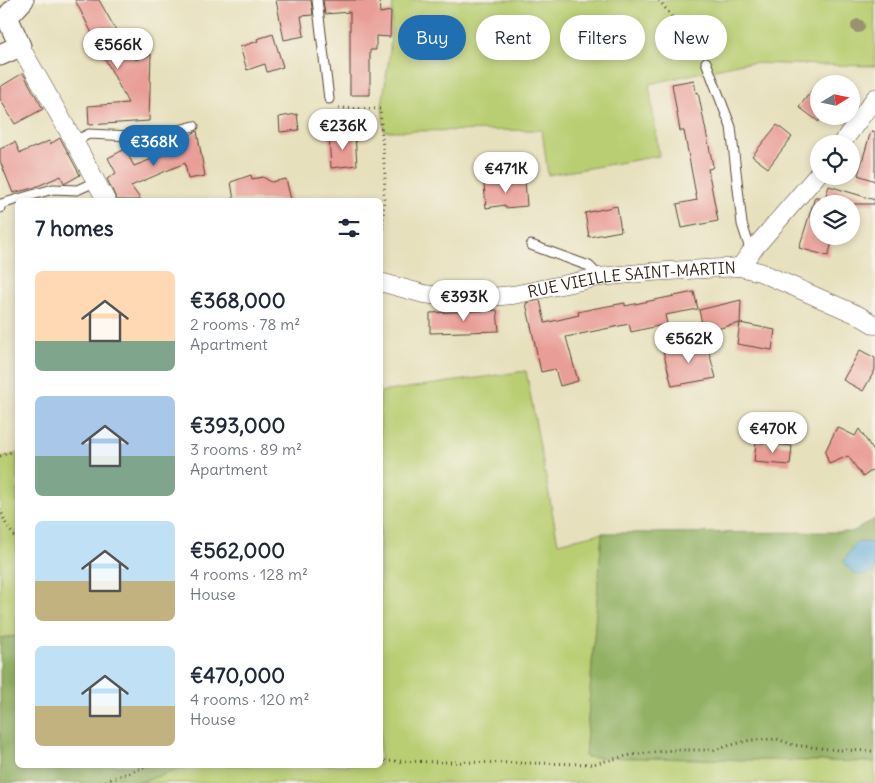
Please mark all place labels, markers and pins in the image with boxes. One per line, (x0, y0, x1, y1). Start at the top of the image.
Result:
pin: €566K (83, 28, 153, 70)
pin: €236K (308, 108, 378, 151)
pin: €368K (119, 124, 189, 167)
pin: €471K (471, 152, 541, 194)
pin: €393K (429, 280, 499, 322)
pin: €562K (654, 322, 724, 364)
pin: €470K (738, 412, 808, 454)

